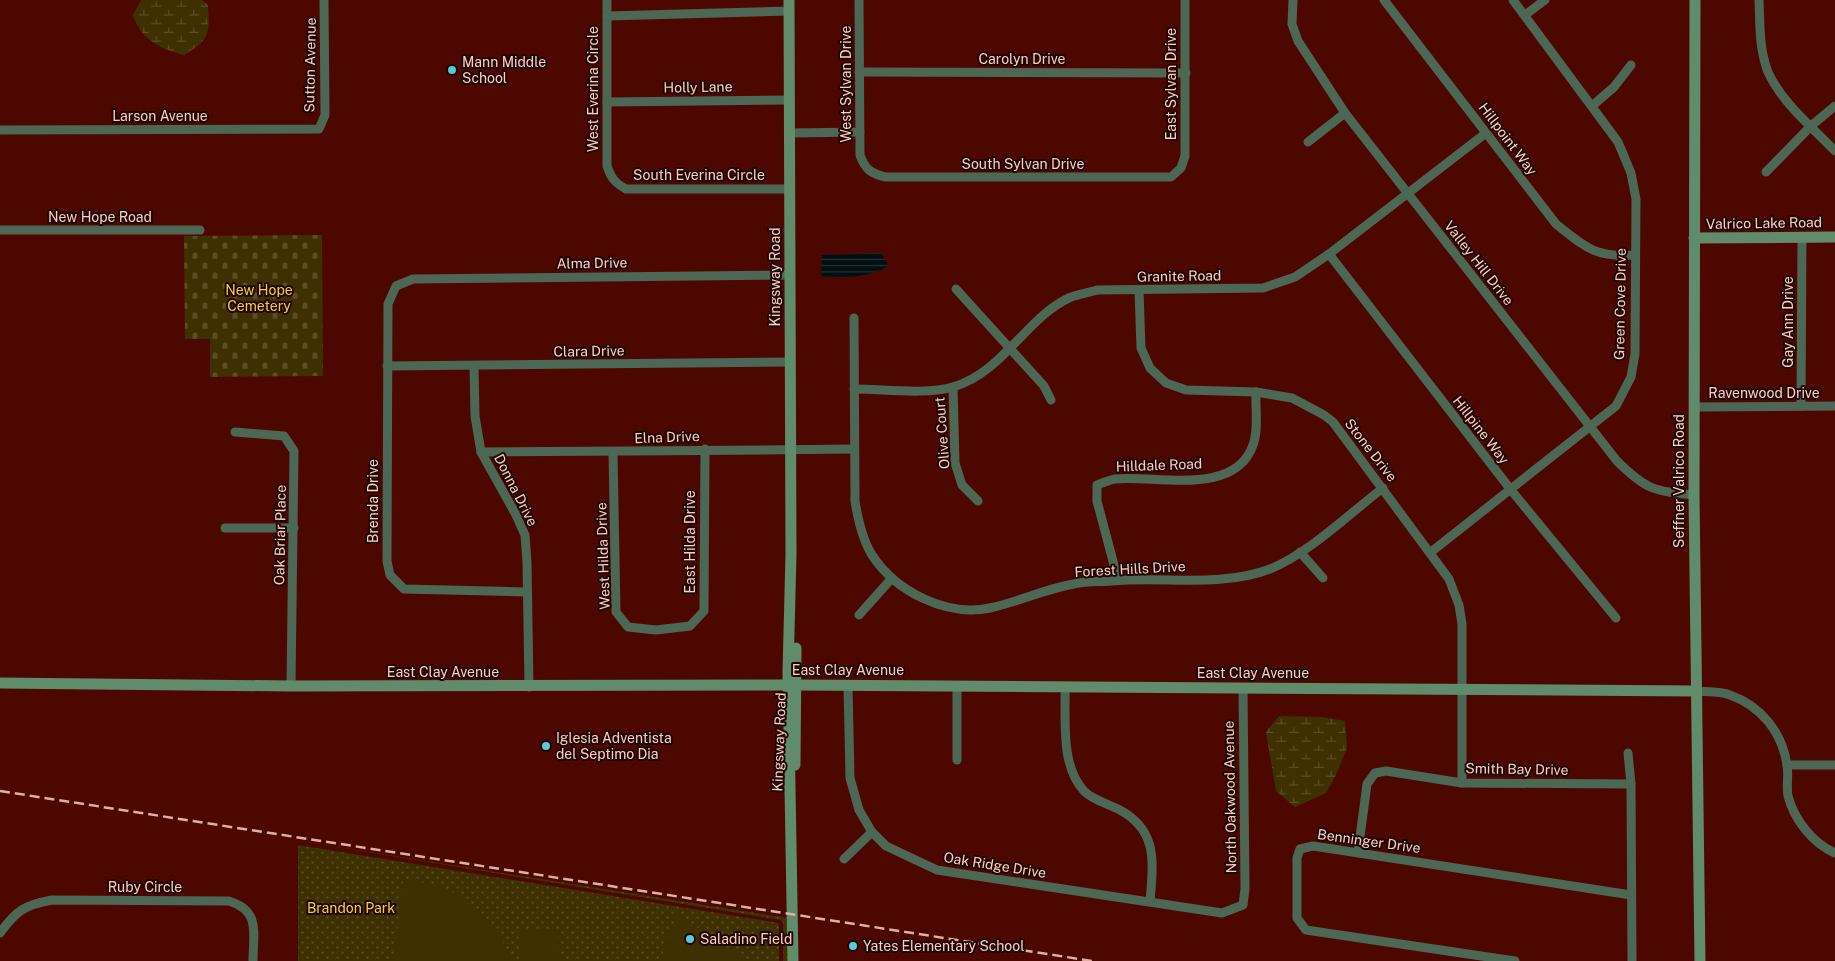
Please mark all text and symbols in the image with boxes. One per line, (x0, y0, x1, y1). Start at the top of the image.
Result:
street label: Sutton Avenue (301, 17, 319, 113)
street label: West Sylvan Drive (838, 25, 854, 142)
street label: West Everina Circle (585, 26, 601, 152)
street label: East Sylvan Drive (1163, 28, 1179, 140)
street label: Carolyn Drive (979, 51, 1066, 67)
place label: Mann Middle School (462, 54, 546, 86)
marker: Mann Middle School (446, 64, 458, 76)
street label: Holly Lane (663, 78, 733, 96)
street label: Hillpoint Way (1476, 100, 1541, 179)
street label: Larson Avenue (112, 108, 208, 124)
street label: South Sylvan Drive (962, 156, 1084, 172)
street label: South Everina Circle (633, 167, 765, 183)
street label: New Hope Road (48, 209, 152, 225)
street label: Valrico Lake Road (1706, 214, 1822, 232)
street label: Valley Hill Drive (1441, 218, 1517, 308)
street label: Kingsway Road (767, 228, 783, 326)
street label: Green Cove Drive (1611, 248, 1629, 360)
street label: Alma Drive (556, 254, 628, 272)
street label: Granite Road (1137, 267, 1221, 285)
street label: Gay Ann Drive (1780, 276, 1796, 368)
park label: New Hope Cemetery (225, 282, 293, 314)
street label: Clara Drive (553, 342, 625, 360)
street label: Ravenwood Drive (1708, 385, 1820, 401)
street label: Hillpine Way (1450, 393, 1513, 467)
street label: Olive Court (931, 396, 953, 470)
street label: Seffner Valrico Road (1671, 414, 1687, 548)
street label: Stone Drive (1342, 415, 1400, 485)
street label: Elna Drive (634, 428, 700, 446)
street label: Donna Drive (491, 451, 541, 529)
street label: Hilldale Road (1115, 455, 1203, 475)
street label: Brenda Drive (365, 459, 381, 543)
street label: Oak Briar Place (271, 485, 289, 585)
street label: East Hilda Drive (682, 490, 698, 594)
street label: West Hilda Drive (593, 502, 613, 610)
street label: Forest Hills Drive (1074, 558, 1186, 580)
street label: East Clay Avenue (792, 662, 904, 678)
street label: East Clay Avenue (387, 664, 499, 680)
street label: East Clay Avenue (1197, 665, 1309, 681)
street label: Kingsway Road (769, 692, 789, 792)
street label: North Oakwood Avenue (1221, 720, 1239, 874)
place label: Iglesia Adventista del Septimo Dia (556, 730, 672, 762)
marker: Iglesia Adventista del Septimo Dia (540, 740, 552, 752)
street label: Smith Bay Drive (1465, 760, 1569, 778)
street label: Benninger Drive (1316, 826, 1422, 856)
street label: Oak Ridge Drive (943, 849, 1047, 881)
street label: Ruby Circle (108, 879, 182, 895)
park label: Brandon Park (307, 900, 395, 916)
place label: Saladino Field (700, 931, 792, 947)
marker: Saladino Field (684, 933, 696, 945)
place label: Yates Elementary School (863, 938, 1024, 954)
marker: Yates Elementary School (847, 940, 859, 952)

